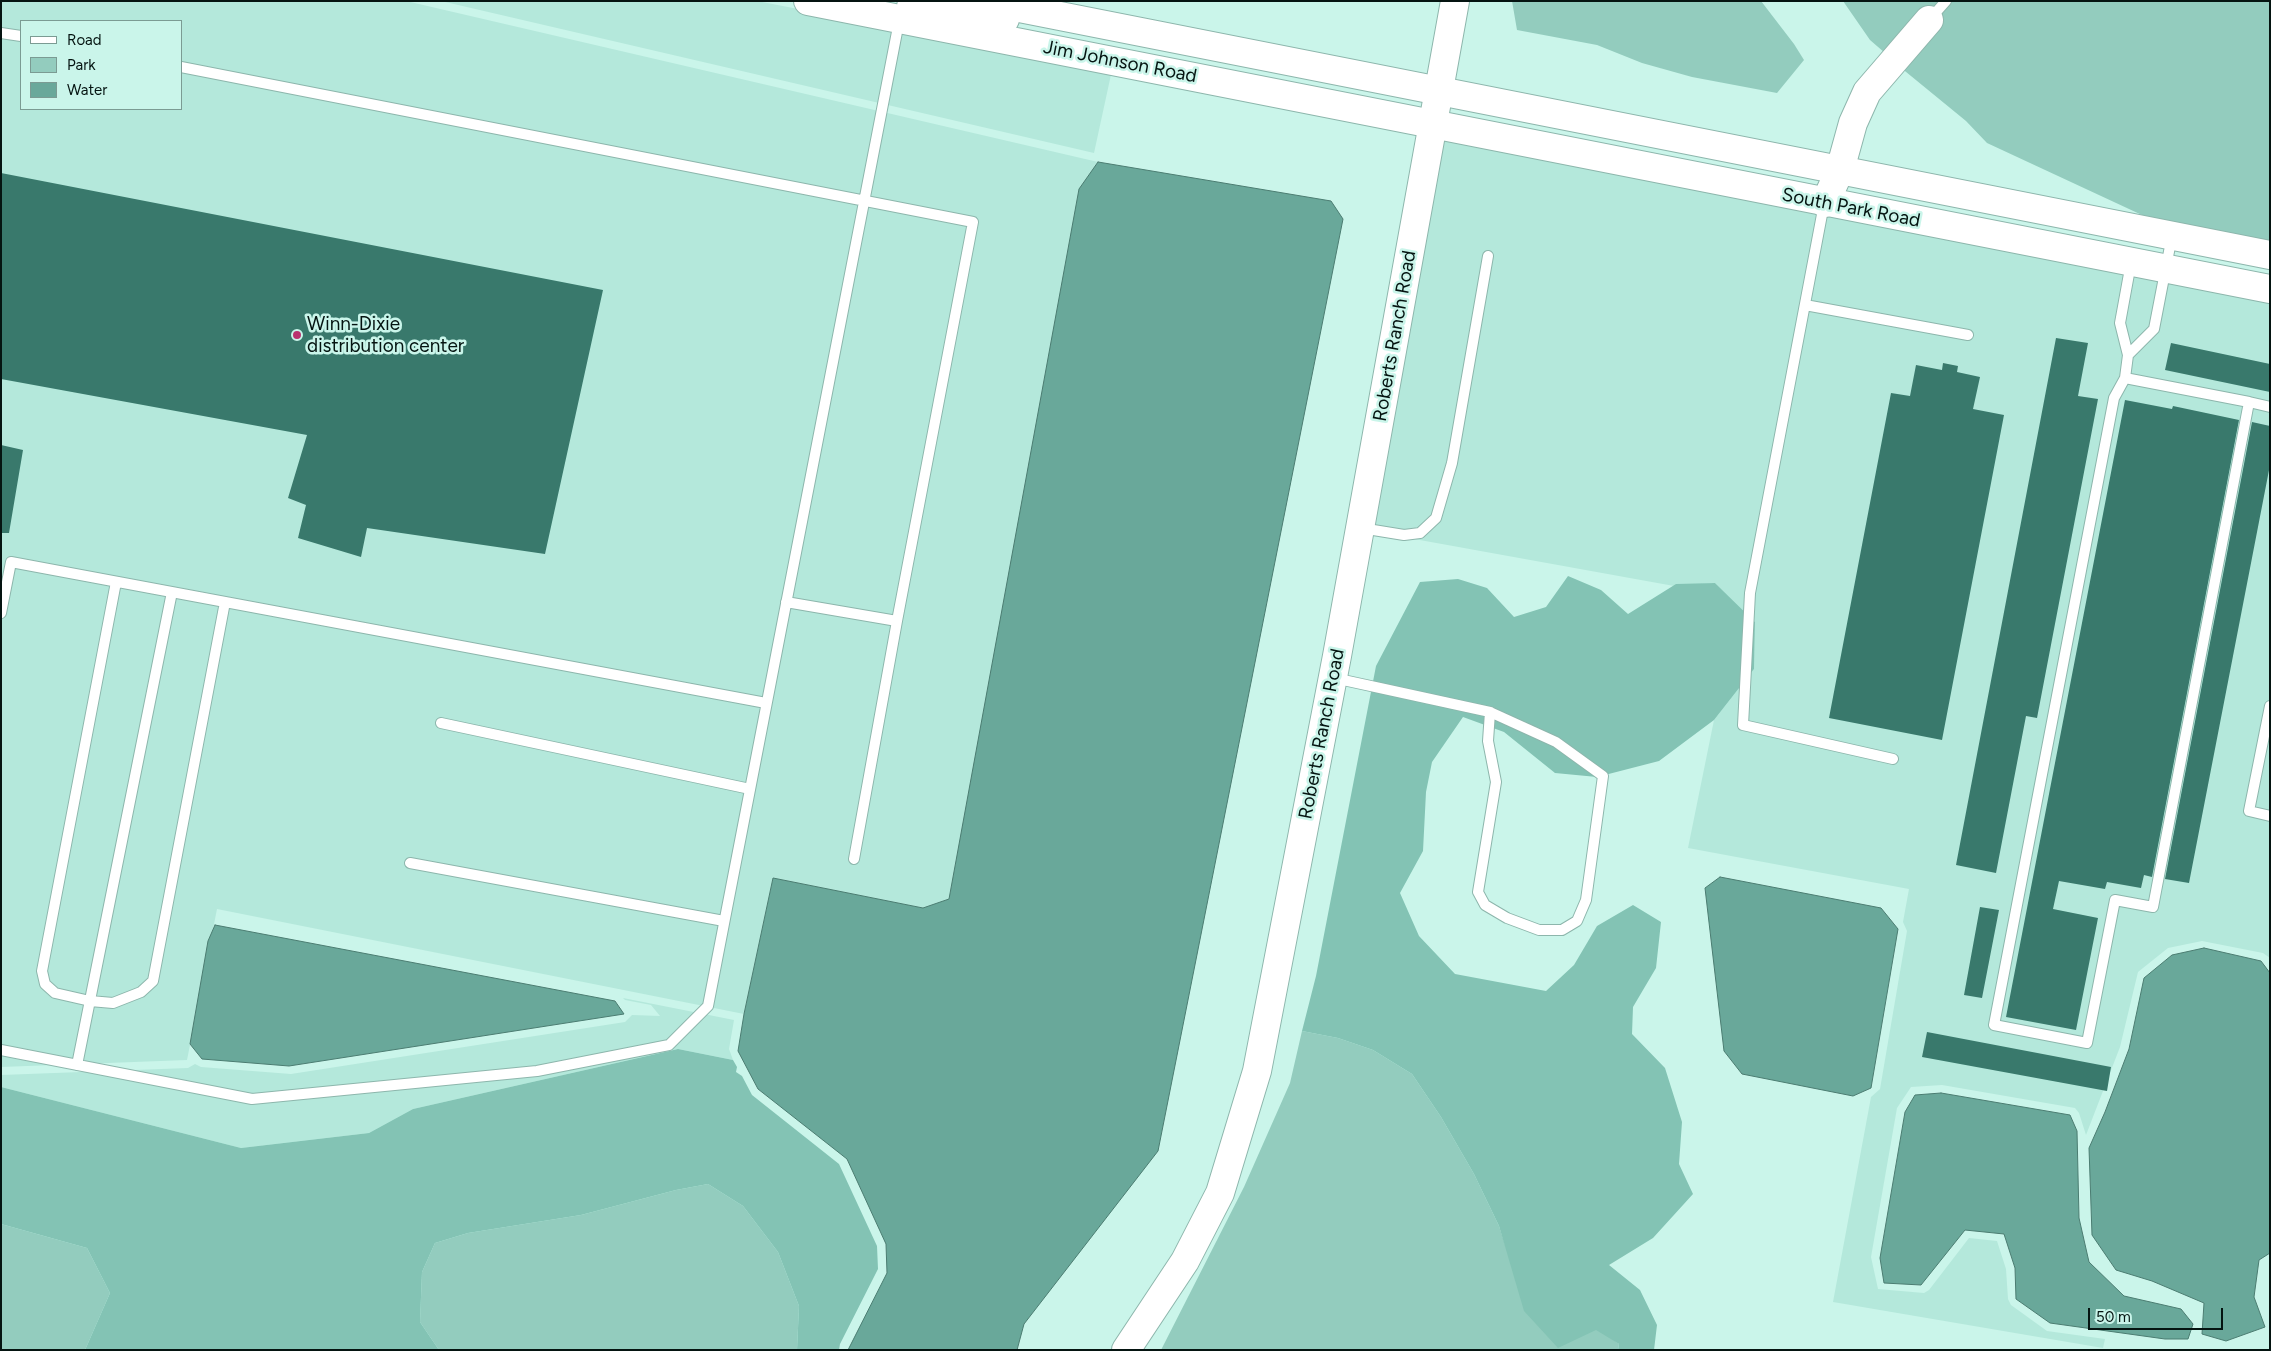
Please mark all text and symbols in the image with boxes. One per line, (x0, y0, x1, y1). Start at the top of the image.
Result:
legend (20, 20, 182, 110)
text: Road (67, 31, 102, 49)
street label: Jim Johnson Road (1041, 36, 1199, 88)
text: Park (67, 56, 96, 74)
text: Water (67, 81, 107, 99)
street label: South Park Road (1780, 183, 1922, 233)
street label: Roberts Ranch Road (1369, 249, 1421, 423)
place label: Winn-Dixie distribution center (307, 313, 464, 357)
marker: Winn-Dixie distribution center (291, 329, 303, 341)
street label: Roberts Ranch Road (1294, 647, 1350, 821)
scale bar (2091, 1298, 2226, 1330)
text: 50 m (2096, 1308, 2131, 1326)

